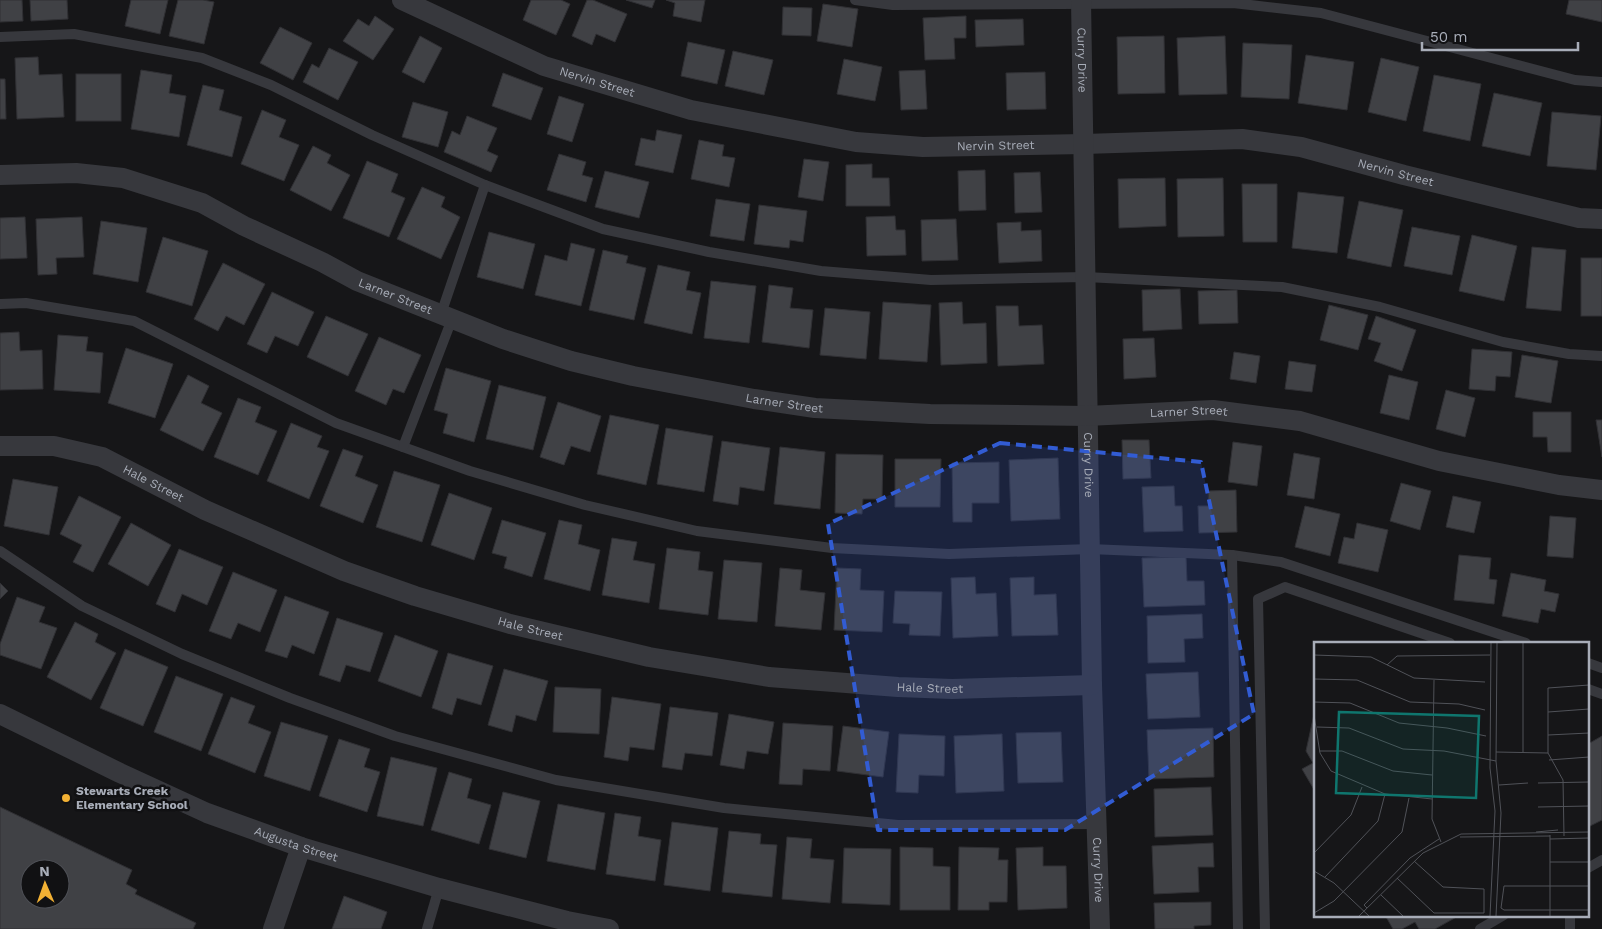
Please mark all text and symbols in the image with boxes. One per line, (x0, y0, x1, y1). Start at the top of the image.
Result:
scale bar (1422, 20, 1578, 52)
street label: Curry Drive (1074, 27, 1089, 93)
text: 50 m (1430, 28, 1467, 46)
street label: Nervin Street (558, 64, 636, 100)
street label: Nervin Street (957, 138, 1035, 153)
street label: Nervin Street (1356, 156, 1435, 189)
street label: Larner Street (356, 275, 434, 317)
street label: Larner Street (744, 391, 823, 415)
street label: Larner Street (1149, 403, 1229, 420)
street label: Curry Drive (1081, 432, 1096, 498)
street label: Hale Street (121, 462, 186, 505)
street label: Hale Street (496, 614, 564, 643)
inset map (1314, 642, 1590, 916)
street label: Hale Street (896, 680, 963, 696)
place label: Stewarts Creek Elementary School (76, 784, 188, 812)
marker: Stewarts Creek Elementary School (60, 792, 72, 804)
street label: Augusta Street (253, 824, 340, 865)
street label: Curry Drive (1090, 837, 1106, 903)
north arrow (20, 859, 70, 909)
text: N (39, 863, 50, 879)

